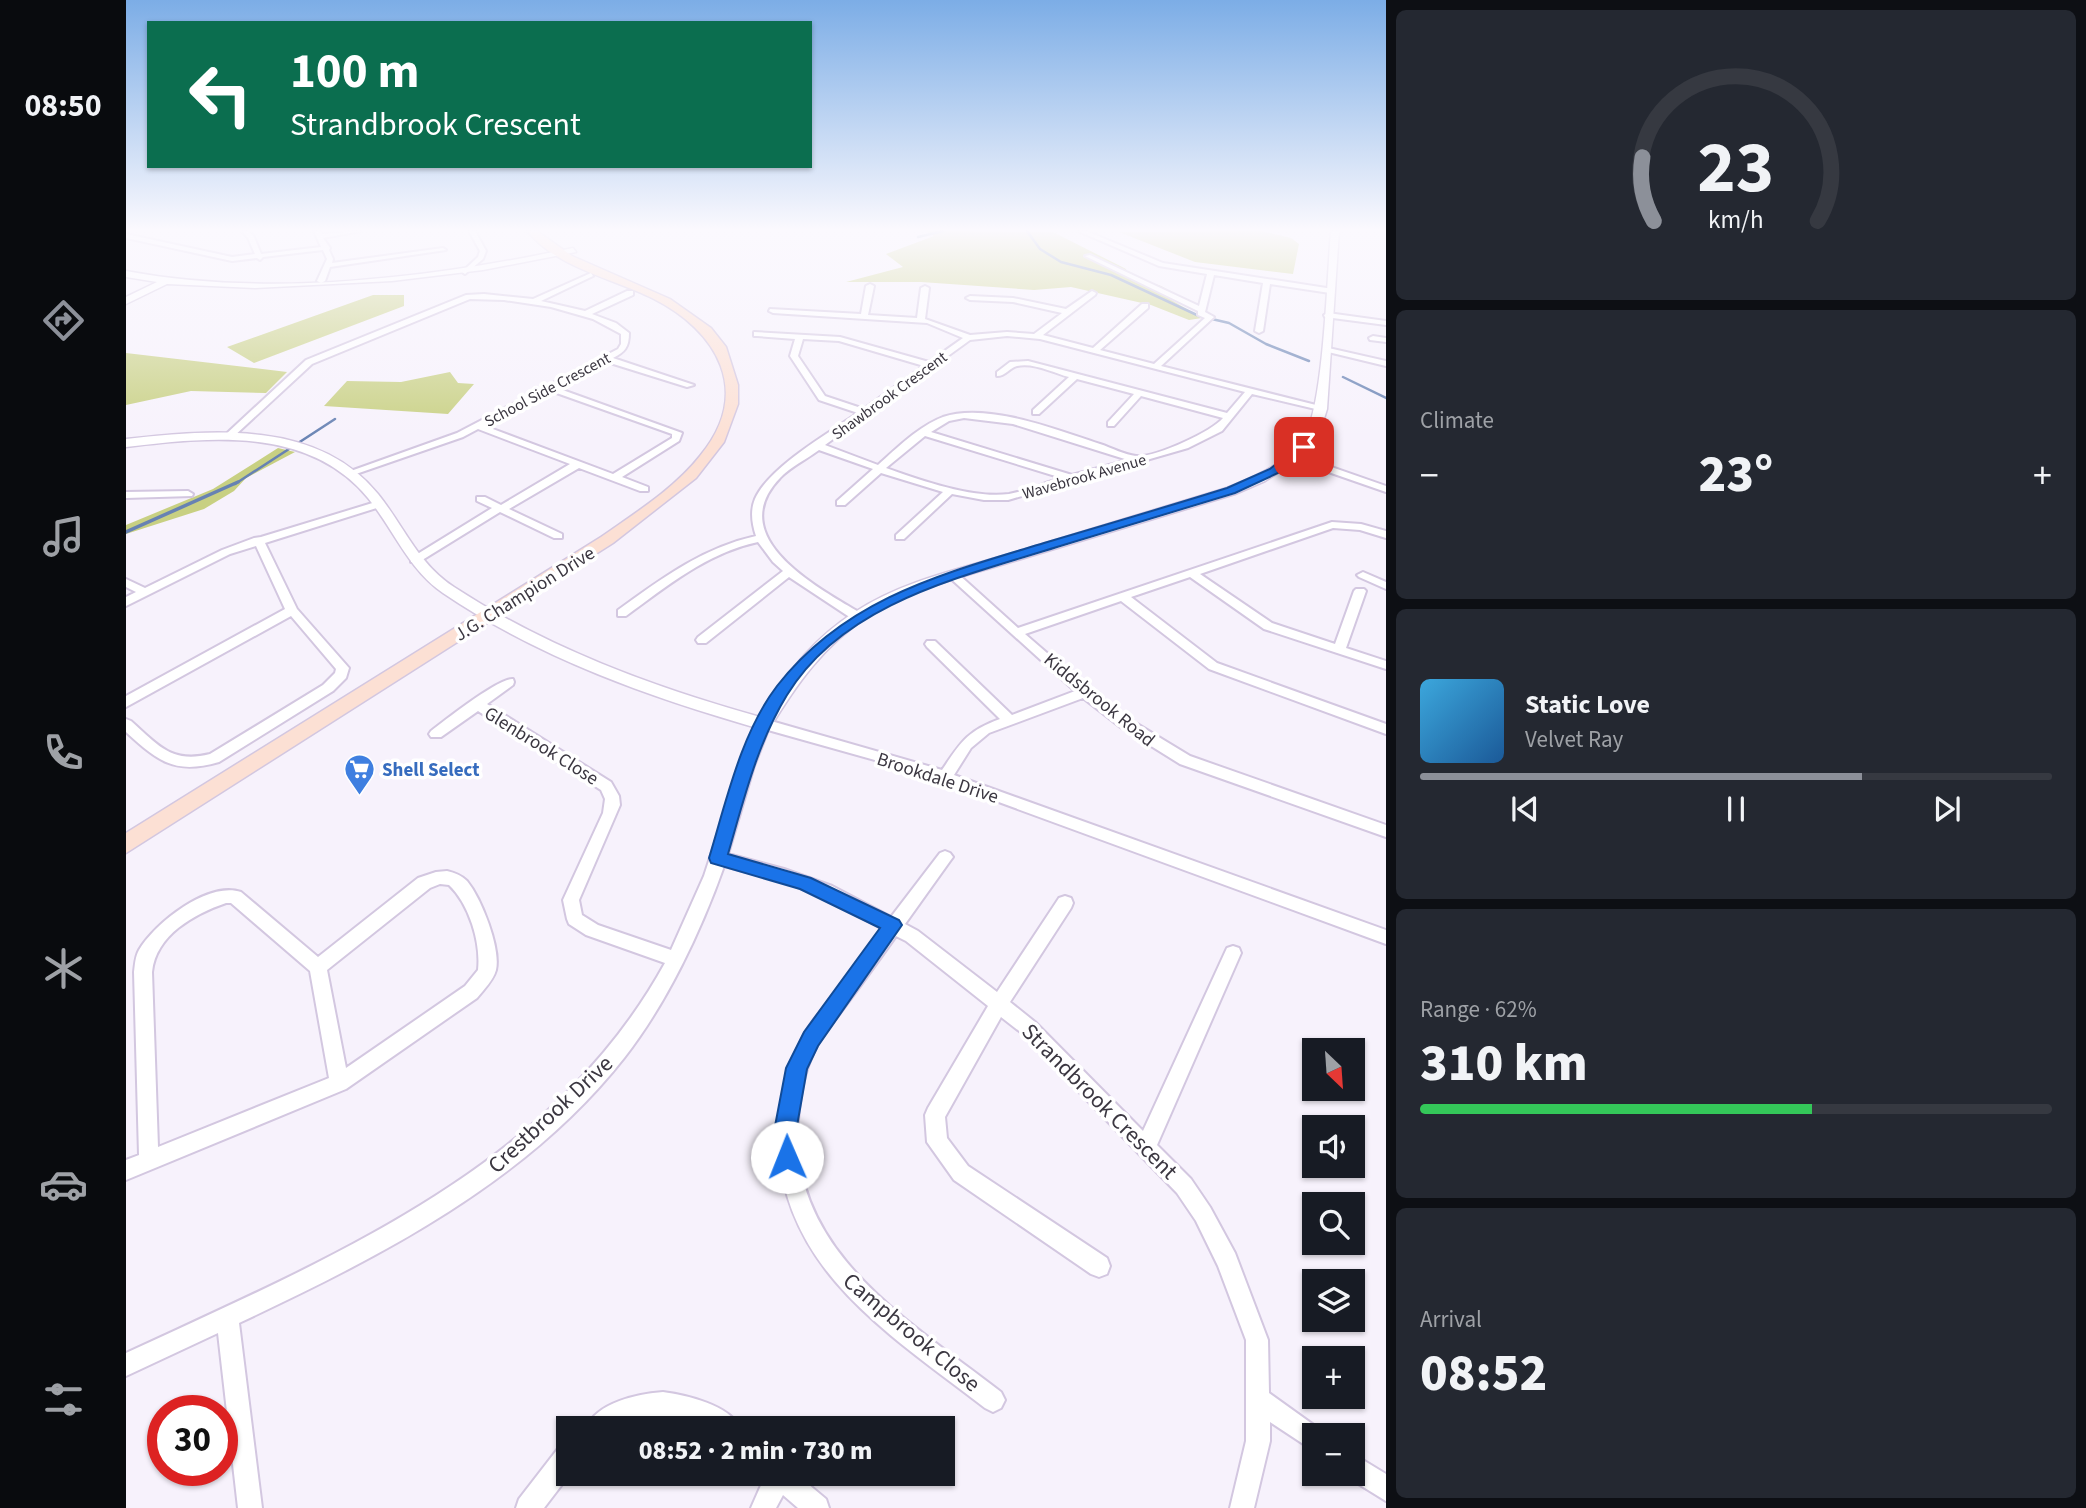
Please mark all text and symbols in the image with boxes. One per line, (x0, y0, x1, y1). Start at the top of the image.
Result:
text: 100 m (290, 37, 419, 107)
icon: left (175, 49, 266, 140)
text: 08:50 (24, 83, 102, 129)
text: Strandbrook Crescent (290, 102, 581, 148)
text: 23 (1698, 116, 1774, 220)
text: km/h (1708, 202, 1764, 238)
icon: directions (39, 296, 88, 345)
street label: Shawbrook Crescent (827, 346, 952, 445)
street label: School Side Crescent (481, 347, 615, 432)
text: Climate (1420, 404, 1494, 437)
pin (1274, 417, 1334, 477)
icon: arrive (1285, 428, 1323, 466)
text: 23° (1699, 438, 1773, 512)
street label: Wavebrook Avenue (1020, 449, 1149, 505)
text: − (1420, 449, 1439, 503)
text: + (2033, 449, 2052, 503)
icon: music (39, 512, 88, 561)
street label: J.G. Champion Drive (449, 540, 600, 648)
street label: Kiddsbrook Road (1038, 647, 1160, 754)
text: Static Love (1525, 686, 1650, 723)
street label: Glenbrook Close (479, 700, 604, 792)
text: Velvet Ray (1525, 723, 1623, 756)
icon: phone (39, 728, 88, 777)
street label: Brookdale Drive (873, 746, 1002, 811)
supermarket icon: Shell Select (342, 752, 376, 796)
place label: Shell Select (382, 757, 480, 784)
icon: previous (1506, 790, 1544, 828)
icon: pause (1717, 790, 1755, 828)
icon: next (1928, 790, 1966, 828)
icon: climate (39, 944, 88, 993)
text: Range · 62% (1420, 993, 1537, 1026)
street label: Strandbrook Crescent (1014, 1016, 1185, 1187)
text: 310 km (1420, 1027, 1588, 1101)
north arrow (1302, 1038, 1365, 1101)
map controls (1302, 1038, 1365, 1486)
street label: Crestbrook Drive (480, 1048, 620, 1181)
button: sound (1302, 1115, 1365, 1178)
position arrow (750, 1120, 824, 1194)
icon: car (39, 1160, 88, 1209)
button: search (1302, 1192, 1365, 1255)
street label: Campbrook Close (836, 1265, 988, 1400)
button: layers (1302, 1269, 1365, 1332)
text: Arrival (1420, 1303, 1482, 1336)
text: 08:52 (1420, 1337, 1547, 1411)
button: + (1302, 1346, 1365, 1409)
icon: filters (39, 1375, 88, 1424)
speed limit sign: 30 (147, 1395, 238, 1486)
button: − (1302, 1423, 1365, 1486)
text: 08:52 · 2 min · 730 m (639, 1432, 872, 1469)

